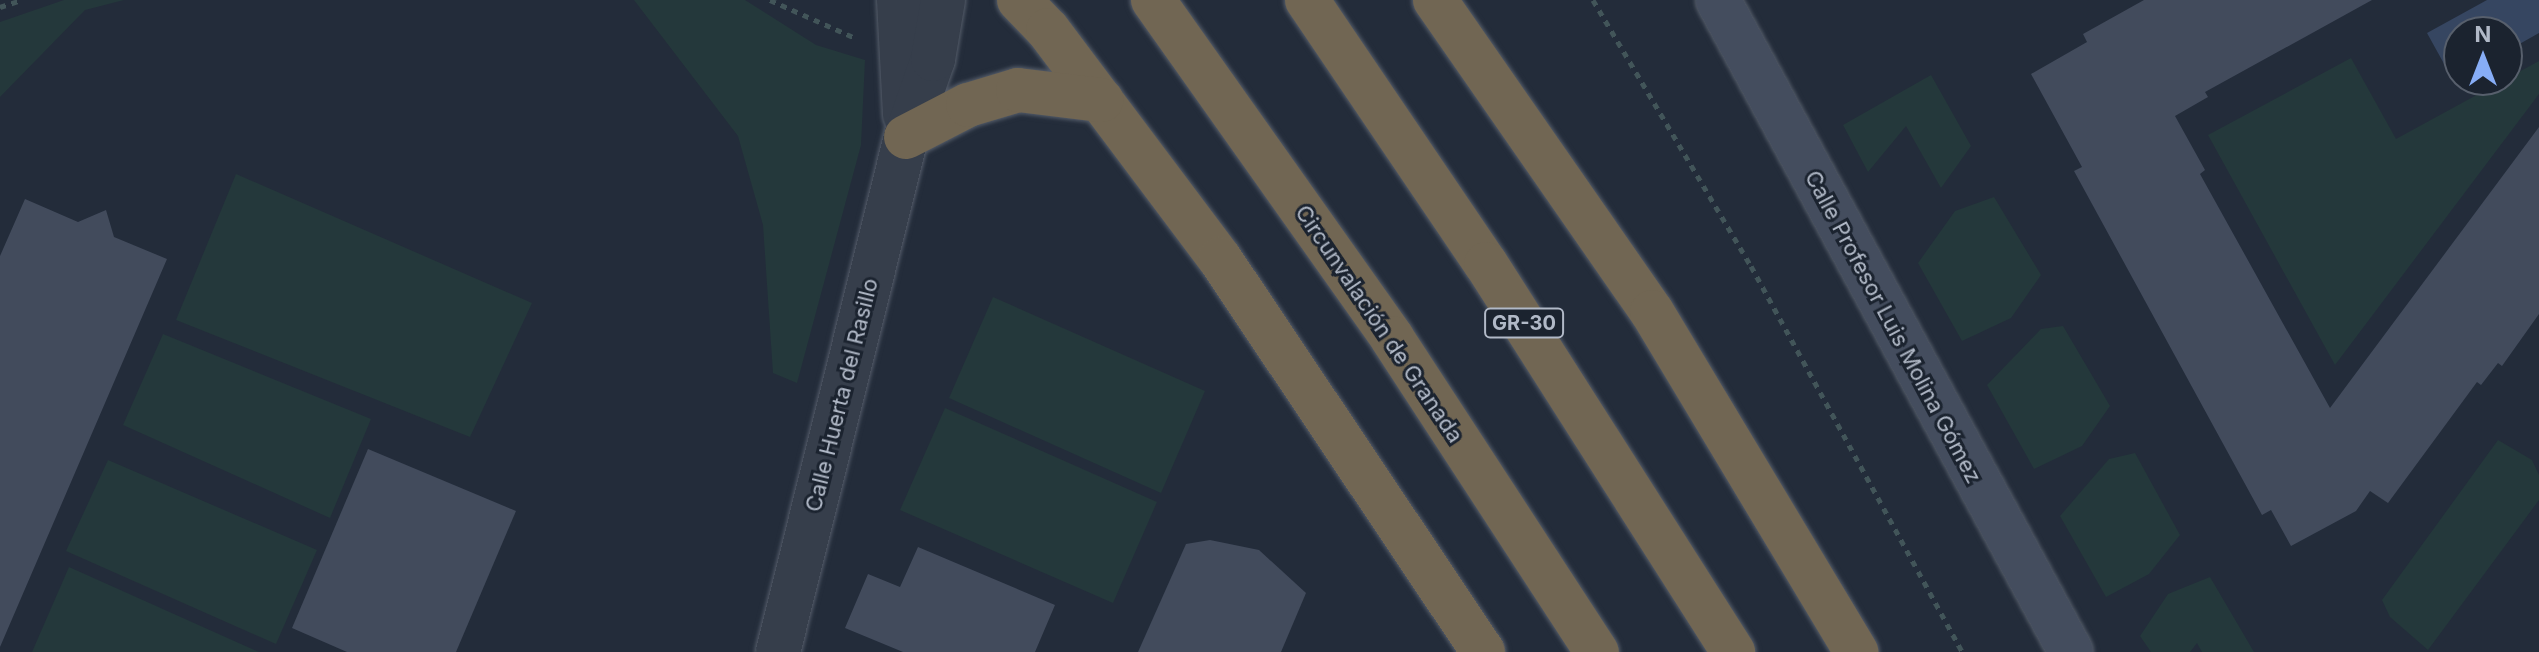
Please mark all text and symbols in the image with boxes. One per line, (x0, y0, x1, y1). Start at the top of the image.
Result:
north arrow (2443, 16, 2523, 96)
text: N (2475, 21, 2491, 47)
street label: Calle Profesor Luis Molina Gómez (1799, 166, 1987, 488)
street label: Circunvalación de Granada (1290, 200, 1468, 448)
street label: Calle Huerta del Rasillo (800, 275, 884, 515)
road number: GR-30 (1484, 307, 1564, 339)

